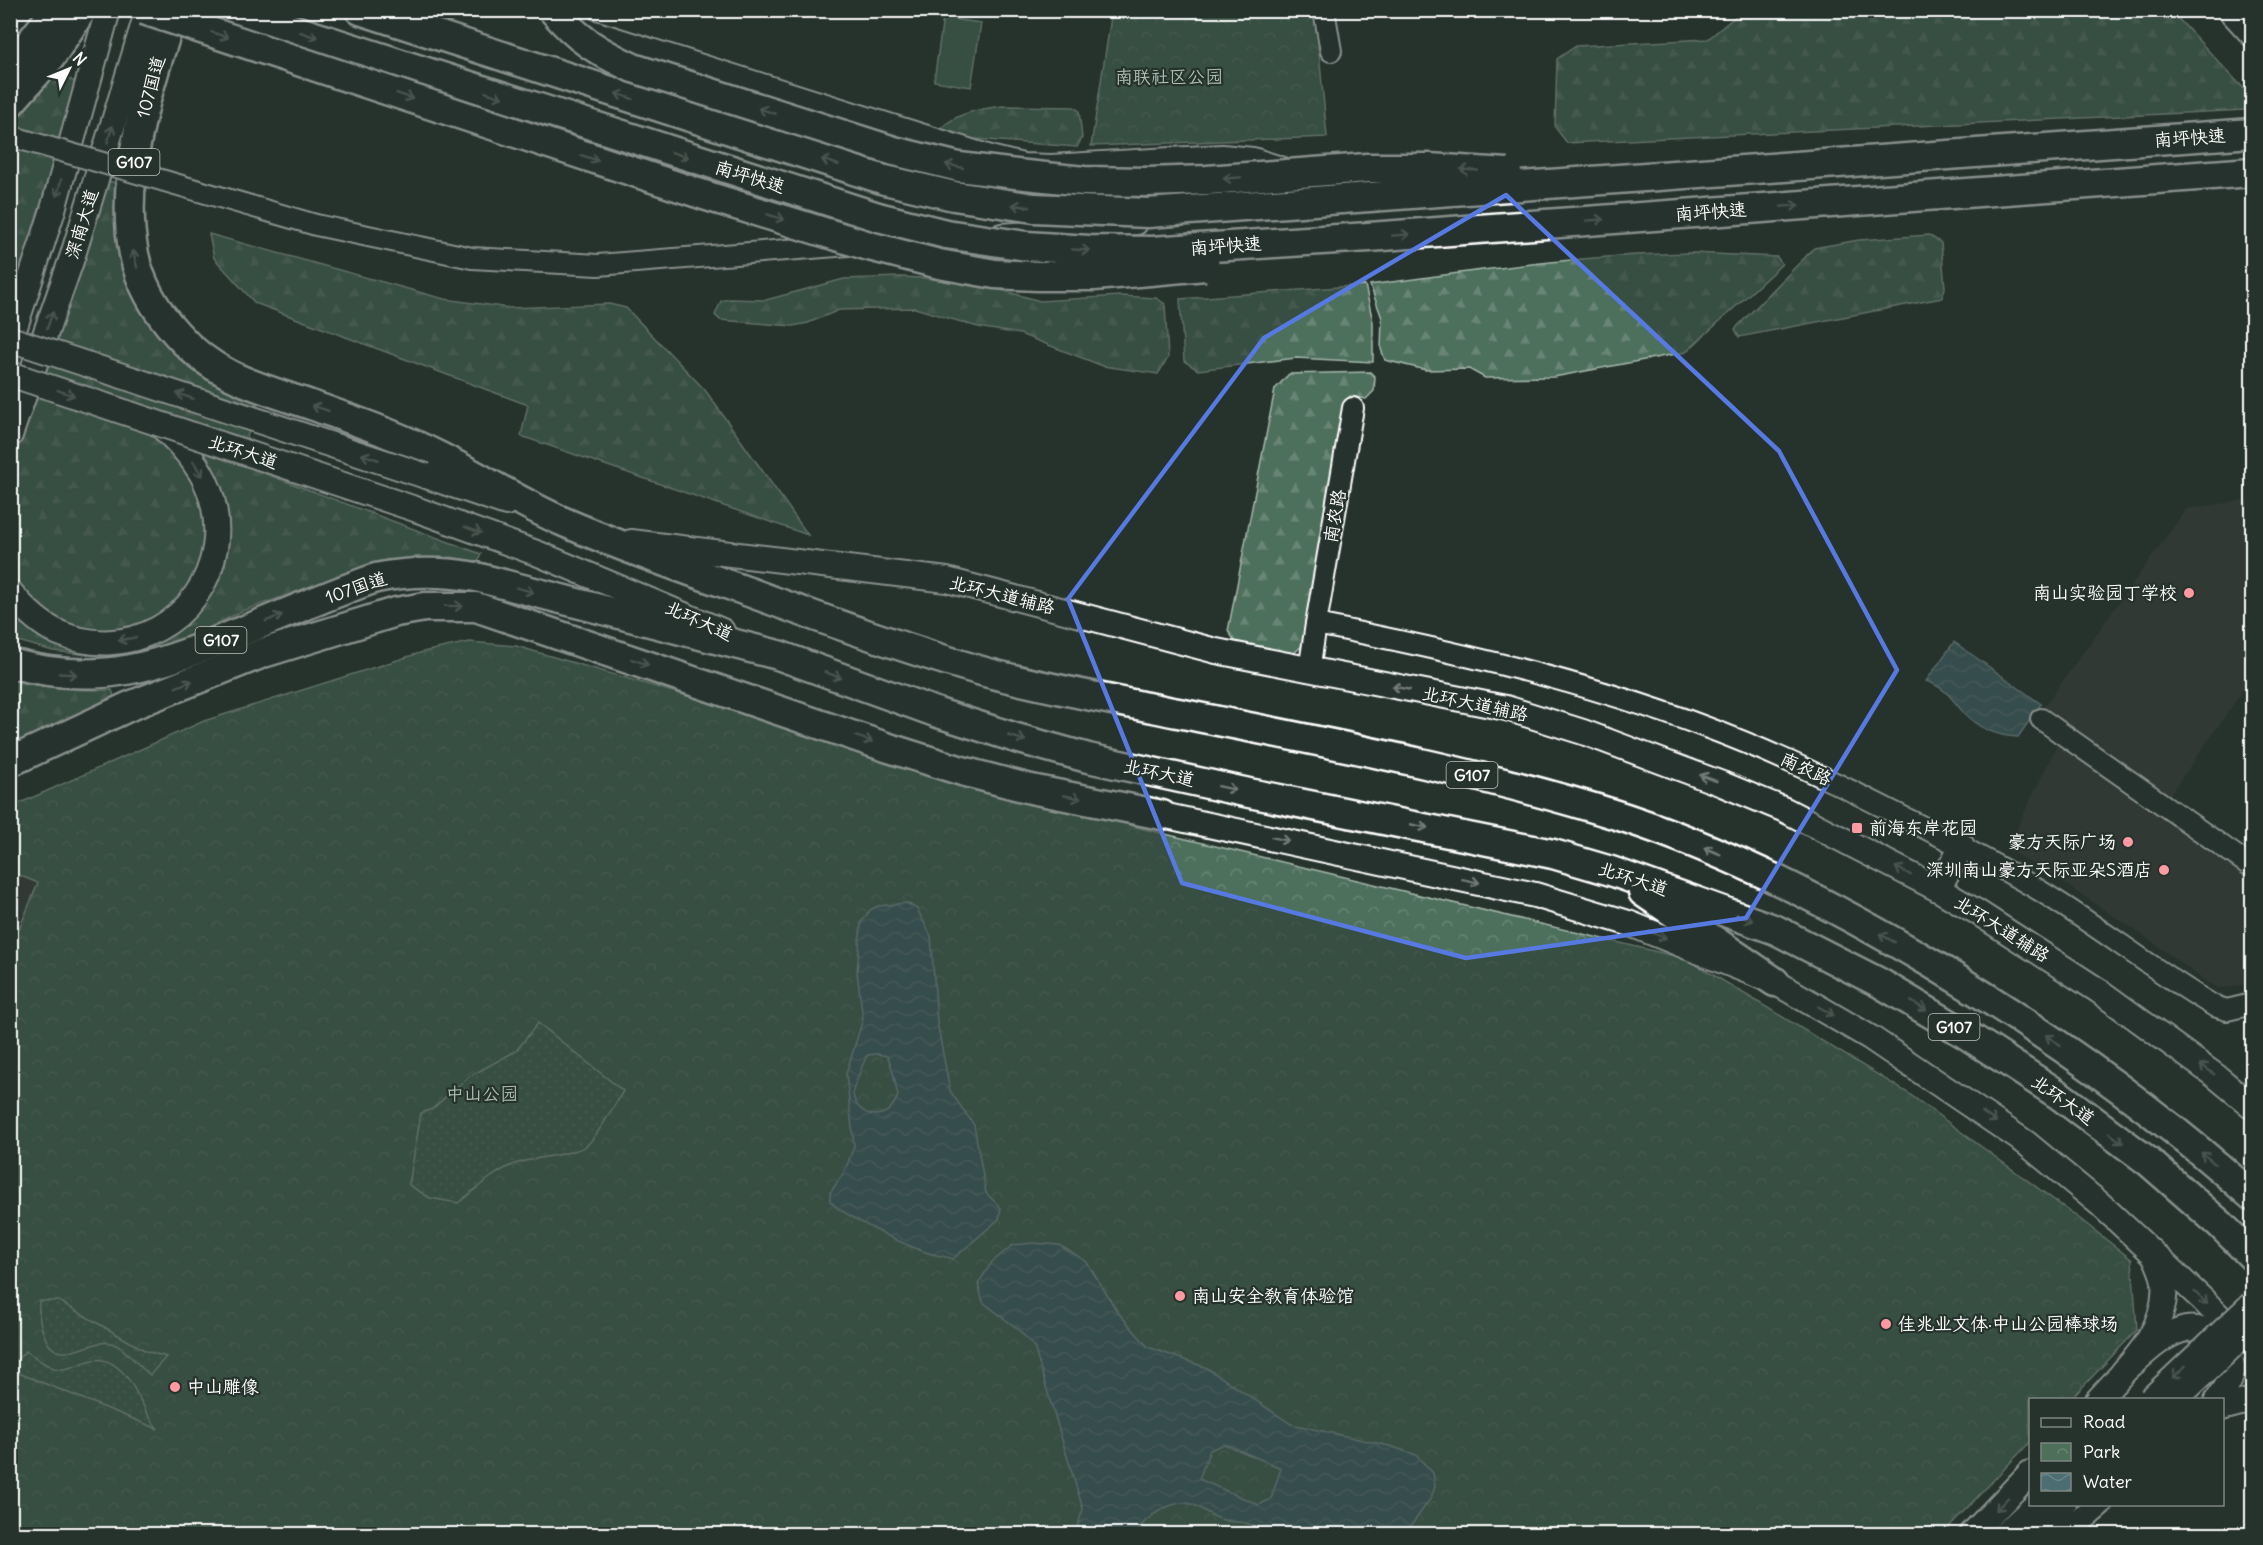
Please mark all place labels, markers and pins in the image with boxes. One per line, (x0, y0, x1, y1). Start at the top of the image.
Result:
place label: 南山实验园丁学校 (2033, 581, 2177, 604)
marker: 南山实验园丁学校 (2182, 586, 2196, 600)
place label: 前海东岸花园 (1869, 816, 1977, 839)
marker: 前海东岸花园 (1850, 821, 1864, 835)
place label: 豪方天际广场 (2008, 830, 2116, 853)
marker: 豪方天际广场 (2121, 835, 2135, 849)
place label: 深圳南山豪方天际亚朵S酒店 (1926, 858, 2152, 881)
marker: 深圳南山豪方天际亚朵S酒店 (2157, 863, 2171, 877)
place label: 南山安全教育体验馆 (1192, 1284, 1354, 1307)
marker: 南山安全教育体验馆 (1173, 1289, 1187, 1303)
place label: 佳兆业文体·中山公园棒球场 (1898, 1312, 2118, 1335)
marker: 佳兆业文体·中山公园棒球场 (1879, 1317, 1893, 1331)
place label: 中山雕像 (187, 1375, 259, 1398)
marker: 中山雕像 (168, 1380, 182, 1394)

